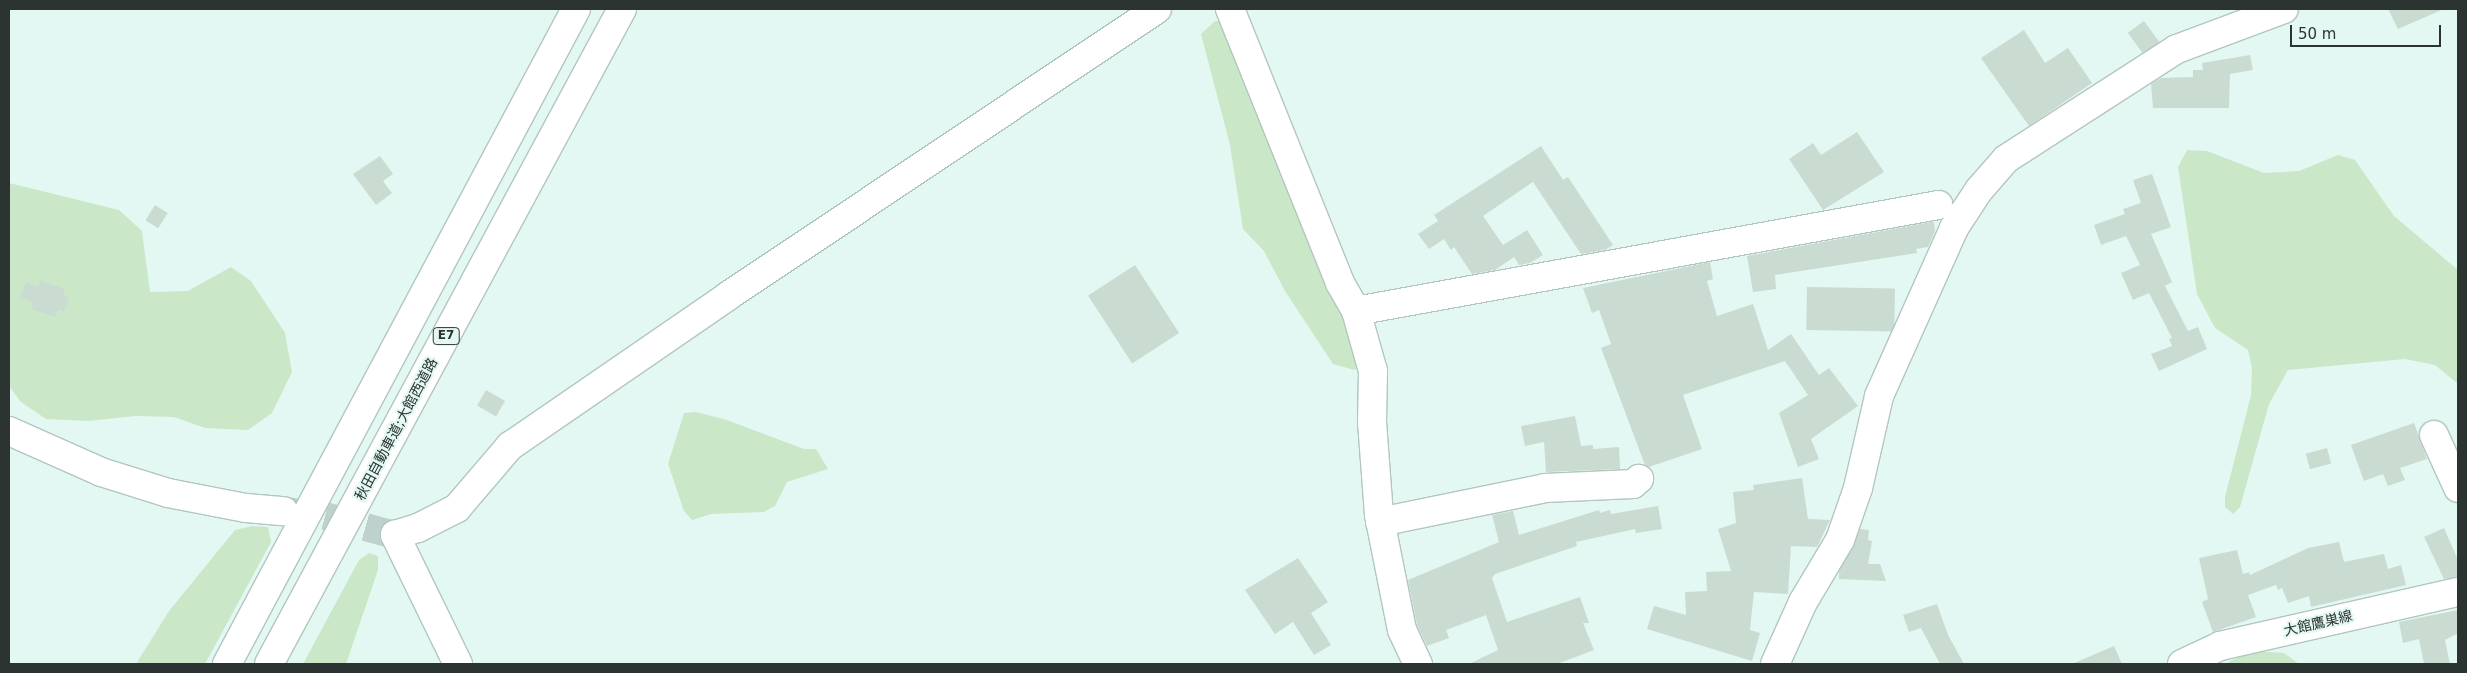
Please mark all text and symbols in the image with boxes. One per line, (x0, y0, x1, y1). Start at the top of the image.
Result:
scale bar (2292, 15, 2443, 47)
text: 50 m (2298, 25, 2336, 43)
road number: E7 (432, 326, 460, 346)
street label: 秋田自動車道;大館西道路 (351, 355, 441, 503)
street label: 大館鷹巣線 (2282, 607, 2354, 639)

